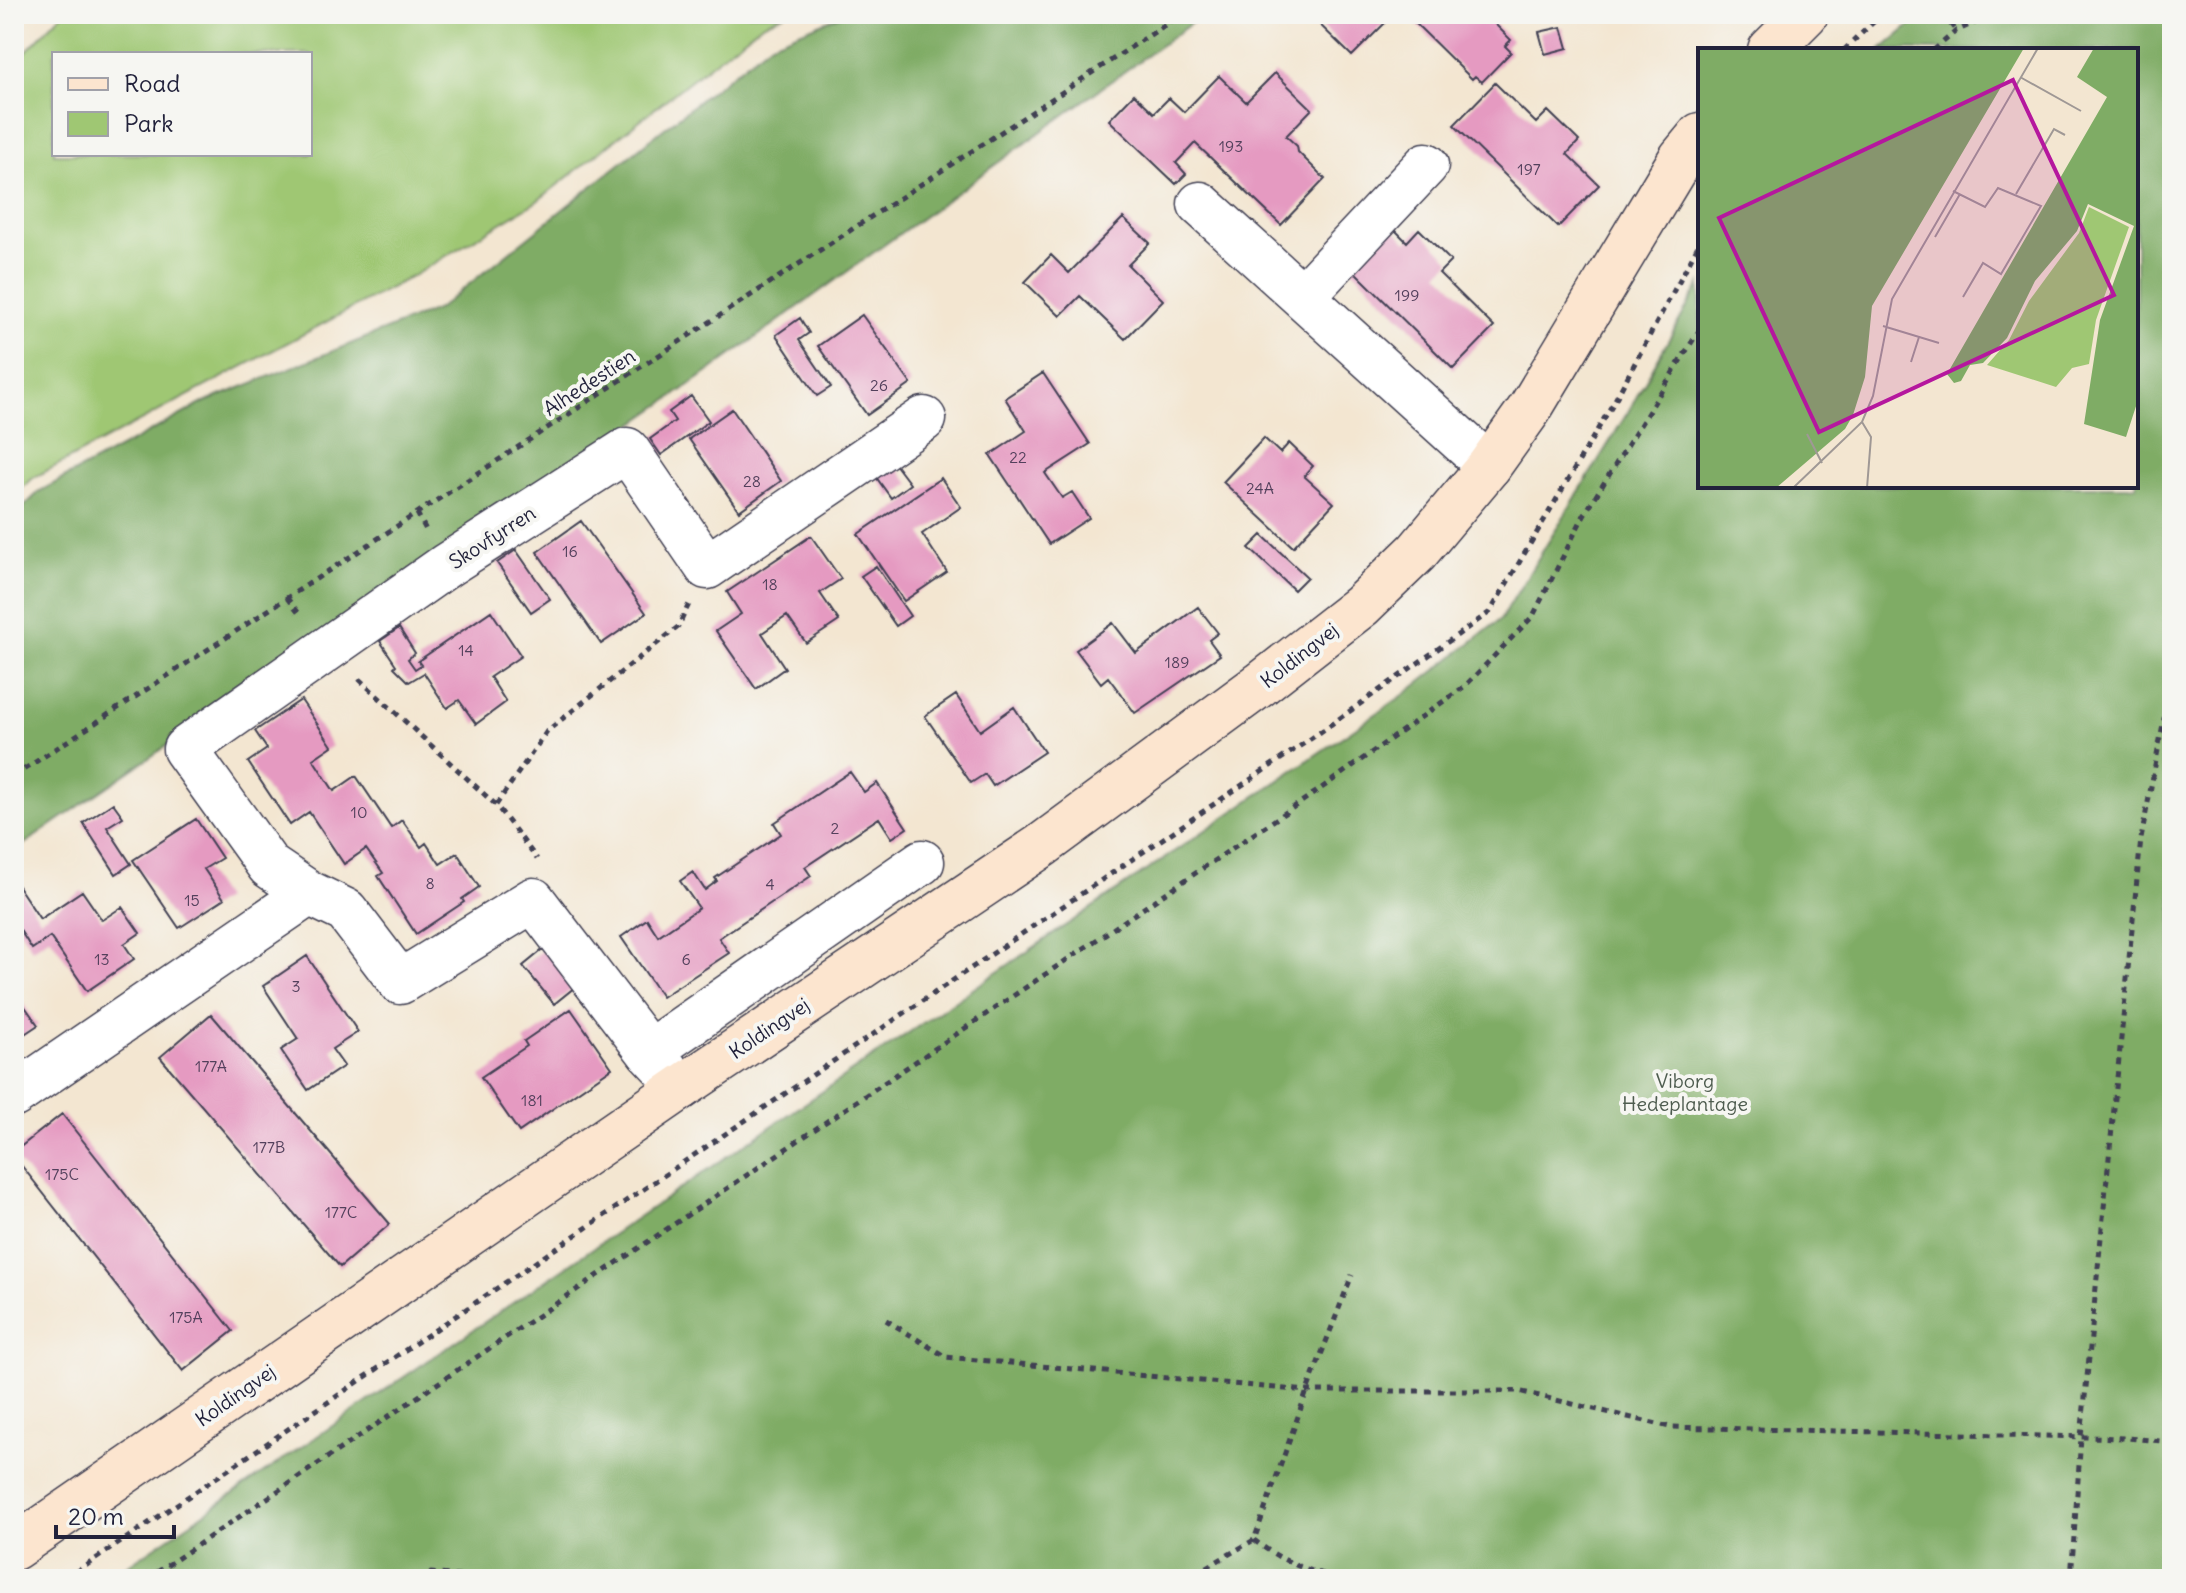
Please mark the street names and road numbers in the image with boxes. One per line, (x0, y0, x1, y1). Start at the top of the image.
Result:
street label: Alhedestien (538, 343, 640, 421)
street label: Skovfyrren (444, 500, 540, 574)
street label: Koldingvej (1255, 617, 1343, 693)
street label: Koldingvej (724, 992, 814, 1064)
street label: Koldingvej (190, 1358, 280, 1432)

